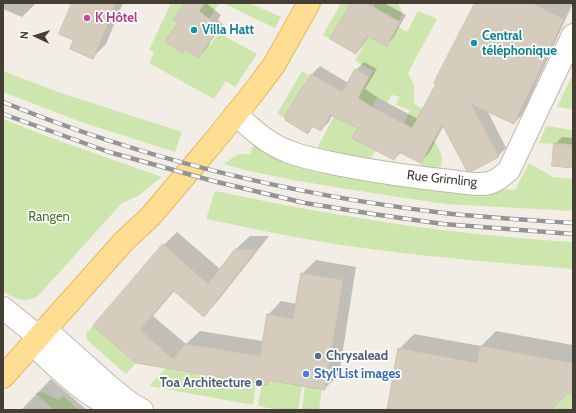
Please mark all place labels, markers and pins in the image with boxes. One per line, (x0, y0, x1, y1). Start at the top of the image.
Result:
place label: K Hôtel (95, 10, 137, 26)
marker: K Hôtel (82, 13, 92, 23)
place label: Villa Hatt (202, 22, 254, 38)
marker: Villa Hatt (189, 25, 199, 35)
place label: Central téléphonique (482, 28, 557, 59)
marker: Central téléphonique (469, 38, 479, 48)
place label: Chrysalead (326, 348, 388, 364)
marker: Chrysalead (313, 351, 323, 361)
place label: Styl'List images (314, 366, 401, 382)
marker: Styl'List images (301, 369, 311, 379)
place label: Toa Architecture (160, 375, 251, 391)
marker: Toa Architecture (254, 378, 264, 388)

